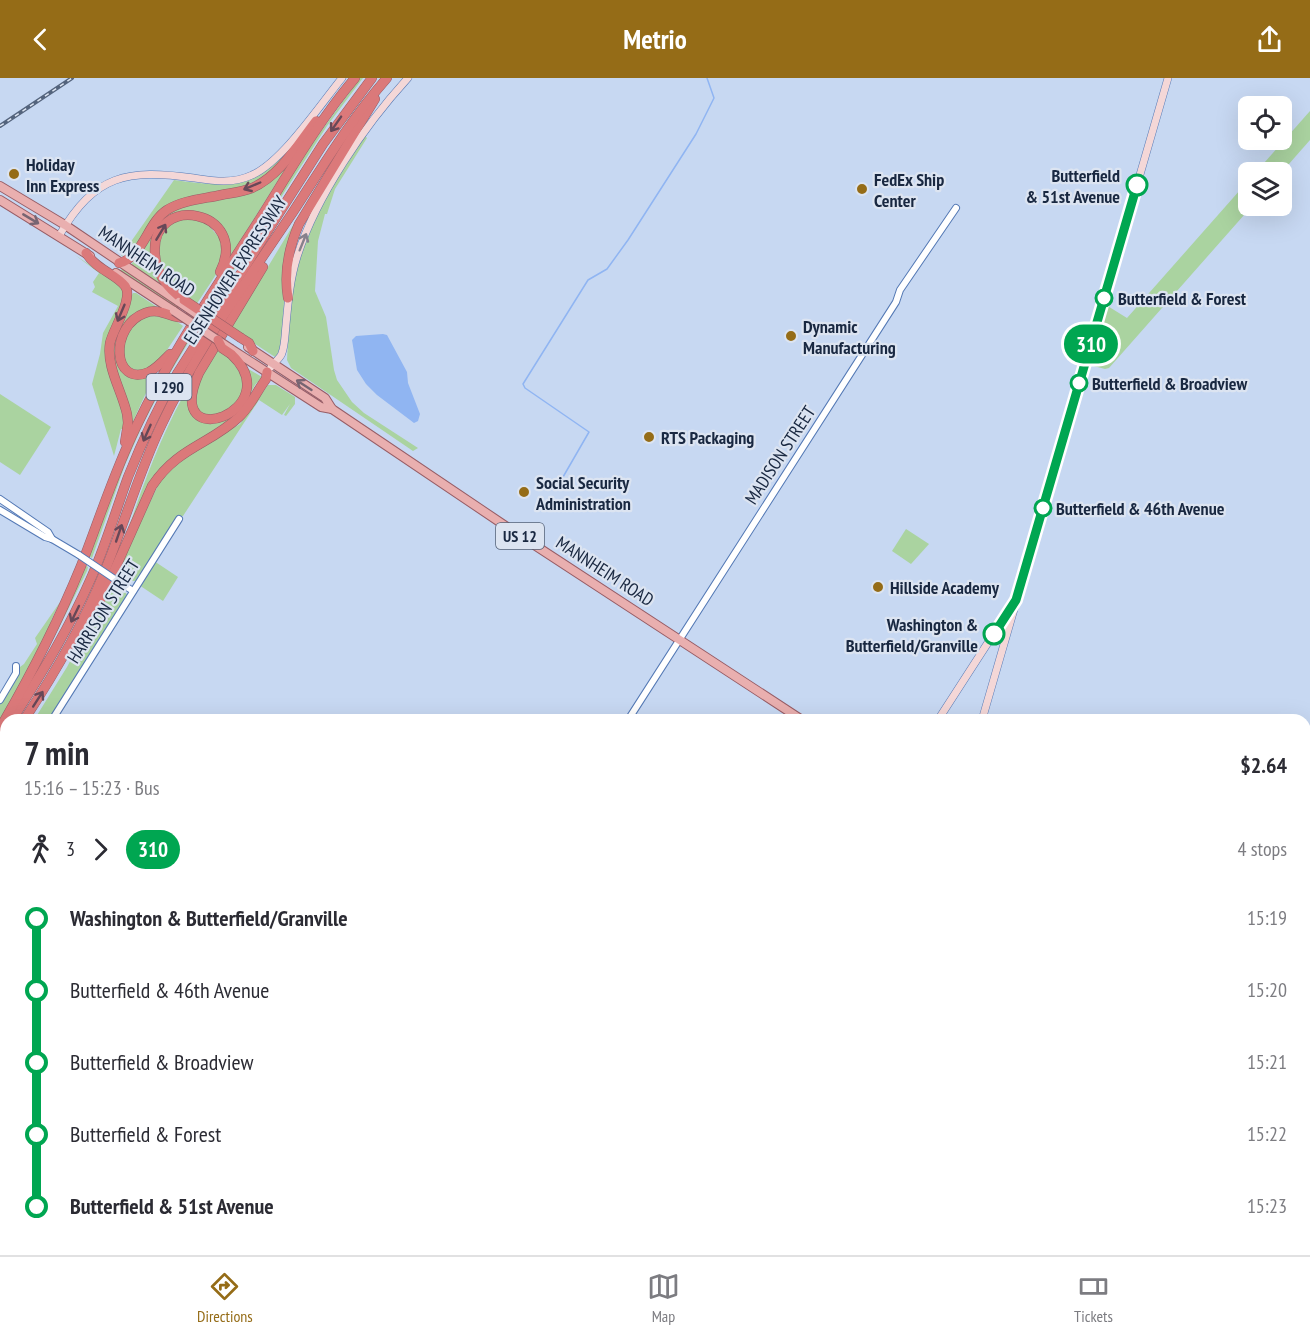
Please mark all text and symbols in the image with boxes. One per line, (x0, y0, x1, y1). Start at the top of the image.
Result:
text: Metrio (623, 22, 687, 56)
icon: back (24, 23, 57, 56)
icon: share (1253, 23, 1286, 56)
map controls (1238, 96, 1292, 216)
button: locate (1238, 96, 1292, 150)
one-way arrow (330, 116, 342, 132)
place label: Holiday Inn Express (26, 153, 99, 197)
button: layers (1238, 162, 1292, 216)
place label: Butterfield & 51st Avenue (1026, 164, 1120, 208)
marker: Holiday Inn Express (7, 167, 21, 181)
place label: FedEx Ship Center (874, 168, 944, 212)
marker: Butterfield & 51st Avenue (1126, 174, 1148, 196)
one-way arrow (244, 181, 262, 193)
marker: FedEx Ship Center (855, 182, 869, 196)
street label: EISENHOWER EXPRESSWAY (178, 191, 292, 349)
one-way arrow (22, 213, 39, 225)
street label: MANNHEIM ROAD (94, 220, 200, 302)
one-way arrow (155, 224, 167, 241)
one-way arrow (298, 233, 309, 251)
place label: Butterfield & Forest (1118, 287, 1247, 310)
marker: Butterfield & Forest (1095, 289, 1113, 307)
one-way arrow (115, 303, 127, 321)
place label: Dynamic Manufacturing (803, 315, 896, 359)
line badge: 310 (1056, 324, 1126, 364)
marker: Dynamic Manufacturing (784, 329, 798, 343)
text: 310 (1076, 331, 1106, 358)
place label: Butterfield & Broadview (1092, 372, 1248, 395)
road number: I 290 (146, 374, 192, 400)
marker: Butterfield & Broadview (1070, 374, 1088, 392)
one-way arrow (296, 378, 313, 390)
street label: MADISON STREET (740, 402, 820, 508)
one-way arrow (140, 424, 152, 442)
place label: RTS Packaging (661, 426, 754, 449)
marker: RTS Packaging (642, 430, 656, 444)
place label: Social Security Administration (535, 471, 631, 515)
marker: Social Security Administration (517, 485, 531, 499)
place label: Butterfield & 46th Avenue (1056, 497, 1225, 520)
marker: Butterfield & 46th Avenue (1034, 499, 1052, 517)
road number: US 12 (496, 523, 544, 549)
one-way arrow (115, 524, 126, 543)
street label: MANNHEIM ROAD (552, 531, 658, 611)
street label: HARRISON STREET (62, 555, 144, 667)
place label: Hillside Academy (890, 576, 1000, 599)
marker: Hillside Academy (871, 580, 885, 594)
one-way arrow (68, 605, 80, 623)
place label: Washington & Butterfield/Granville (846, 613, 978, 657)
marker: Washington & Butterfield/Granville (983, 623, 1005, 645)
one-way arrow (32, 691, 44, 708)
text: 7 min (24, 731, 89, 774)
text: $2.64 (1240, 751, 1287, 779)
text: 15:16 – 15:23 · Bus (24, 775, 159, 801)
icon: walk (24, 833, 57, 866)
icon: forward (84, 833, 117, 866)
text: 3 (66, 836, 75, 862)
text: 310 (138, 836, 168, 863)
text: 4 stops (1238, 836, 1287, 862)
text: Washington & Butterfield/Granville (70, 904, 348, 932)
text: 15:19 (1247, 905, 1287, 931)
text: Butterfield & 46th Avenue (70, 976, 269, 1004)
text: 15:20 (1247, 977, 1287, 1003)
text: Butterfield & Broadview (70, 1048, 253, 1076)
text: 15:21 (1247, 1049, 1287, 1075)
text: Butterfield & Forest (70, 1120, 221, 1148)
text: 15:22 (1247, 1121, 1287, 1147)
text: Butterfield & 51st Avenue (70, 1192, 274, 1220)
text: 15:23 (1247, 1193, 1287, 1219)
tab: Directions (197, 1270, 253, 1326)
tab: Map (647, 1270, 680, 1326)
tab: Tickets (1074, 1270, 1113, 1326)

